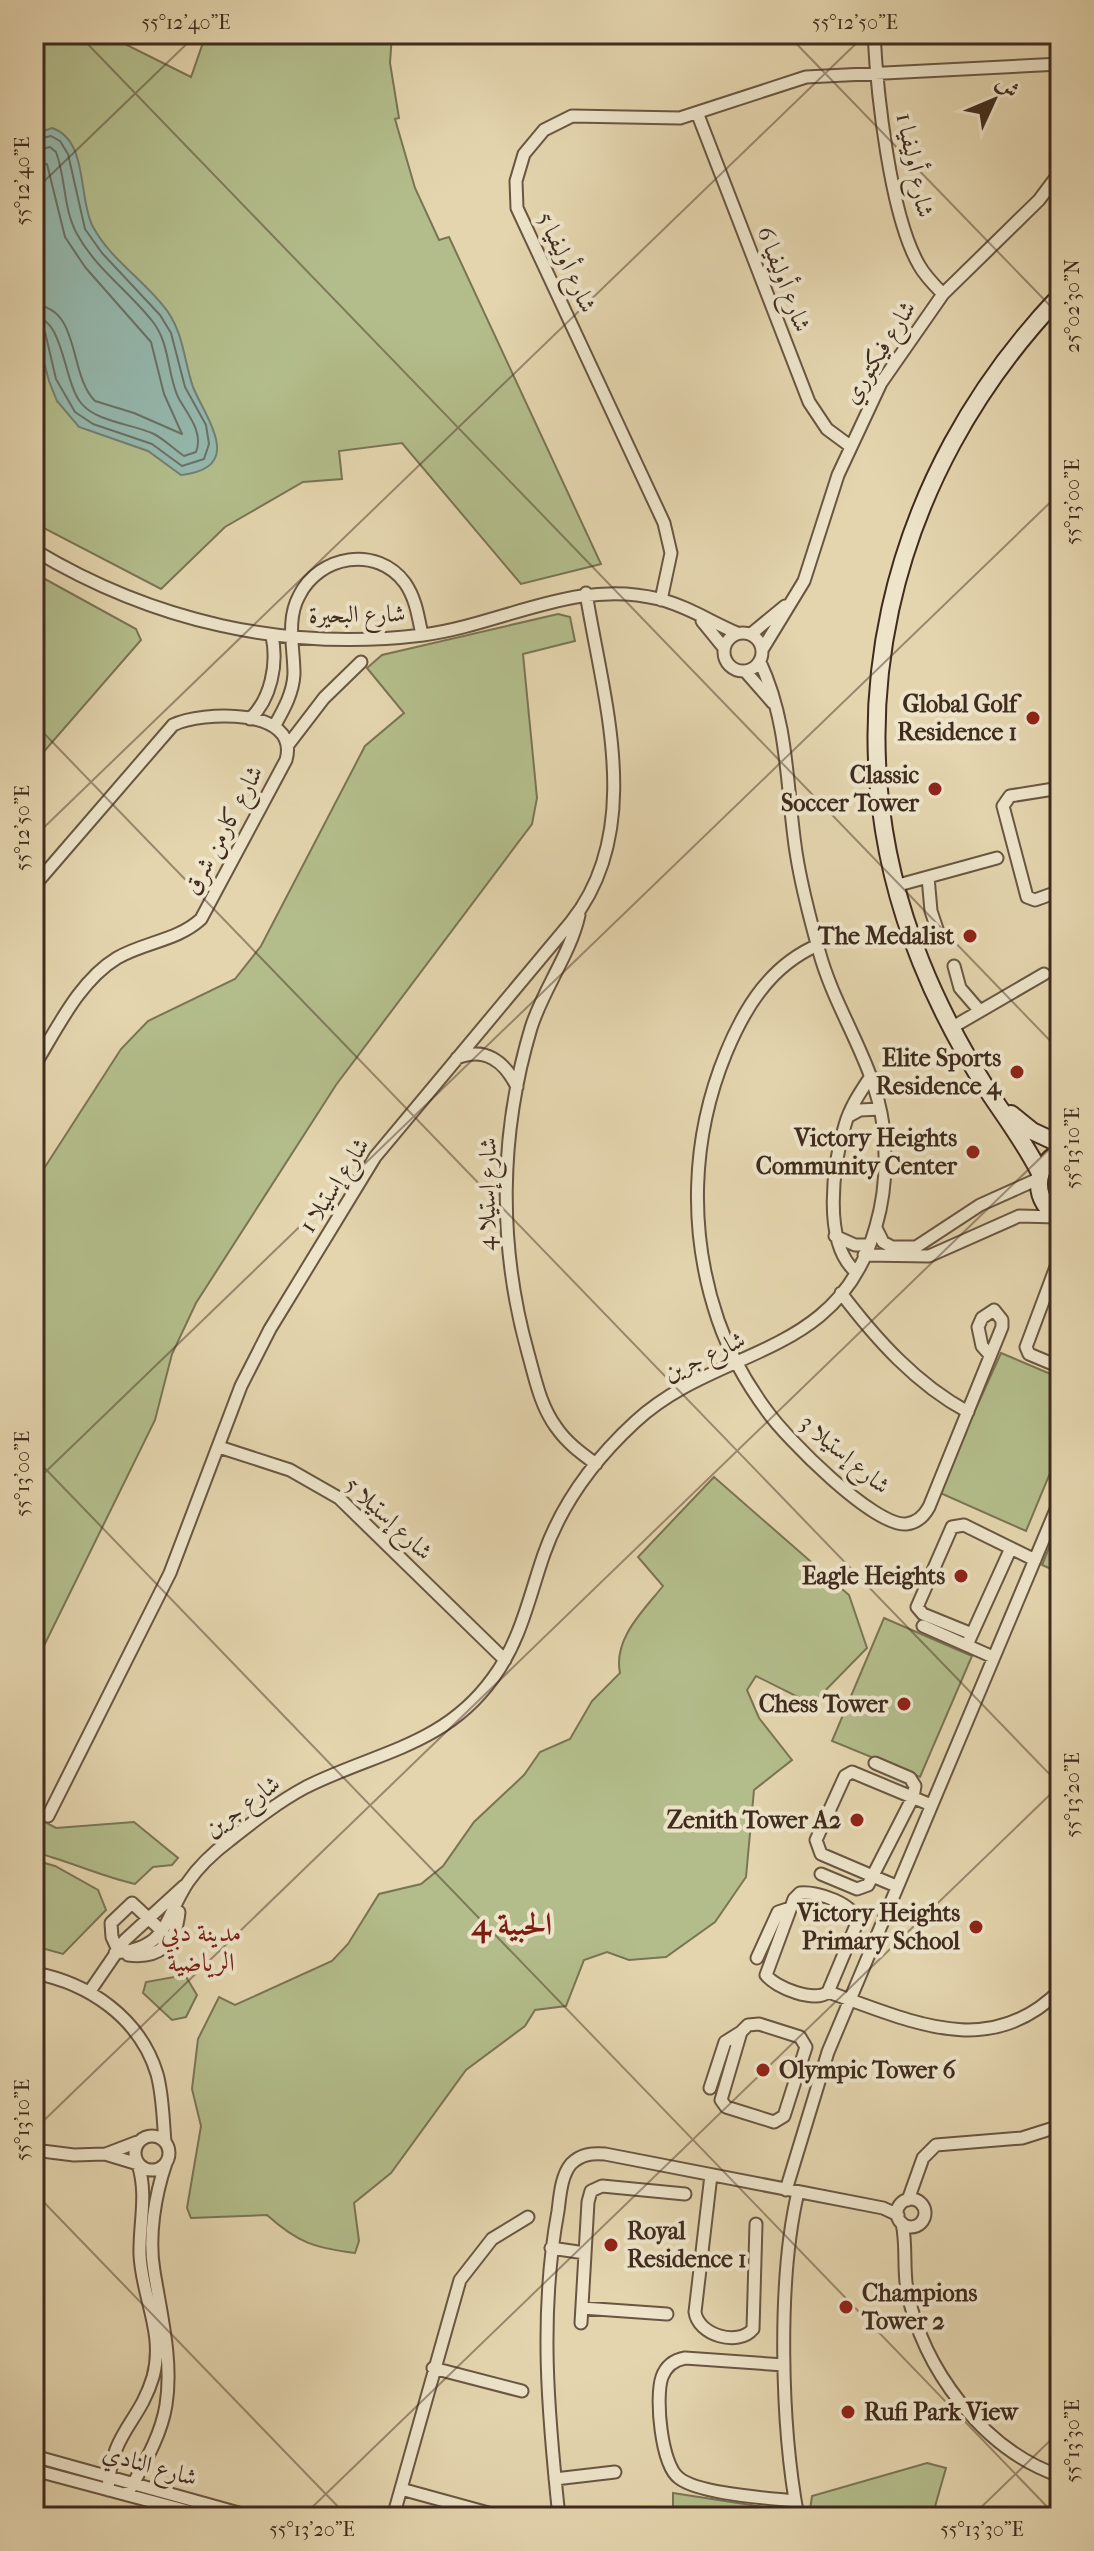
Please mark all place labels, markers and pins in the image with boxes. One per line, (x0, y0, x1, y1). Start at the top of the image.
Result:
place label: Global Golf Residence 1 (897, 690, 1022, 746)
marker: Global Golf Residence 1 (1024, 709, 1042, 727)
place label: Classic Soccer Tower (781, 761, 920, 817)
marker: Classic Soccer Tower (926, 780, 944, 798)
place label: The Medalist (817, 922, 954, 950)
marker: The Medalist (961, 927, 979, 945)
place label: Elite Sports Residence 4 (876, 1044, 1003, 1101)
marker: Elite Sports Residence 4 (1008, 1063, 1026, 1081)
place label: Victory Heights Community Center (756, 1124, 958, 1180)
marker: Victory Heights Community Center (964, 1143, 982, 1161)
place label: Eagle Heights (802, 1562, 945, 1590)
marker: Eagle Heights (952, 1567, 970, 1585)
place label: Chess Tower (759, 1690, 889, 1718)
marker: Chess Tower (895, 1695, 913, 1713)
place label: Zenith Tower A2 (667, 1806, 841, 1834)
marker: Zenith Tower A2 (848, 1811, 866, 1829)
place label: Victory Heights Primary School (796, 1899, 960, 1955)
marker: Victory Heights Primary School (967, 1918, 985, 1936)
place label: Olympic Tower 6 (779, 2056, 957, 2084)
marker: Olympic Tower 6 (754, 2061, 772, 2079)
place label: Royal Residence 1 (627, 2217, 747, 2273)
marker: Royal Residence 1 (602, 2236, 620, 2254)
place label: Champions Tower 2 (861, 2279, 977, 2335)
marker: Champions Tower 2 (837, 2298, 855, 2316)
place label: Rufi Park View (864, 2398, 1019, 2426)
marker: Rufi Park View (839, 2403, 857, 2421)

